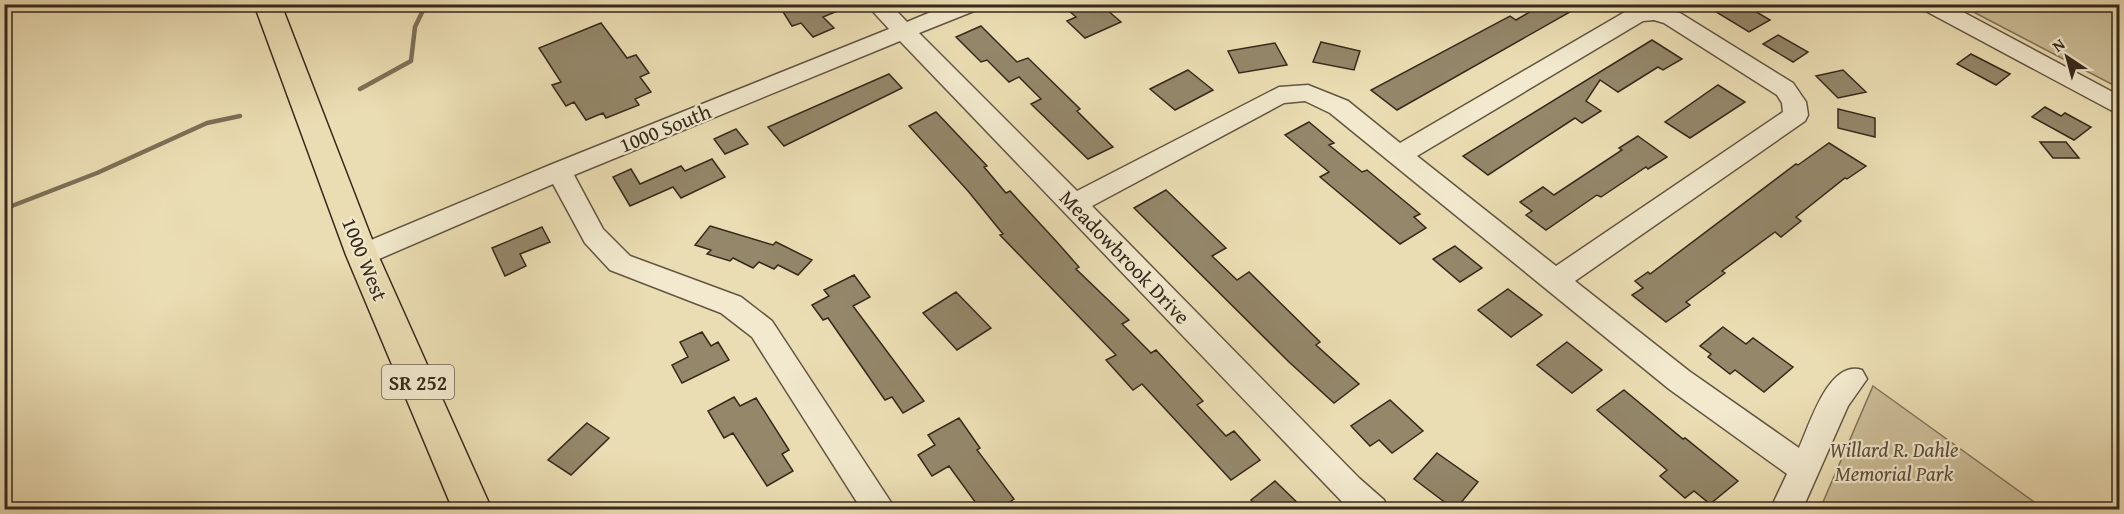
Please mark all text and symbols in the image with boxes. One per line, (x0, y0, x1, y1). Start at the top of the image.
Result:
north arrow (2037, 27, 2097, 87)
text: N (2047, 32, 2070, 58)
street label: 1000 South (614, 95, 716, 160)
street label: Meadowbrook Drive (1053, 183, 1198, 331)
street label: 1000 West (334, 213, 396, 306)
road number: SR 252 (382, 365, 454, 399)
park label: Willard R. Dahle Memorial Park (1830, 434, 1958, 489)

